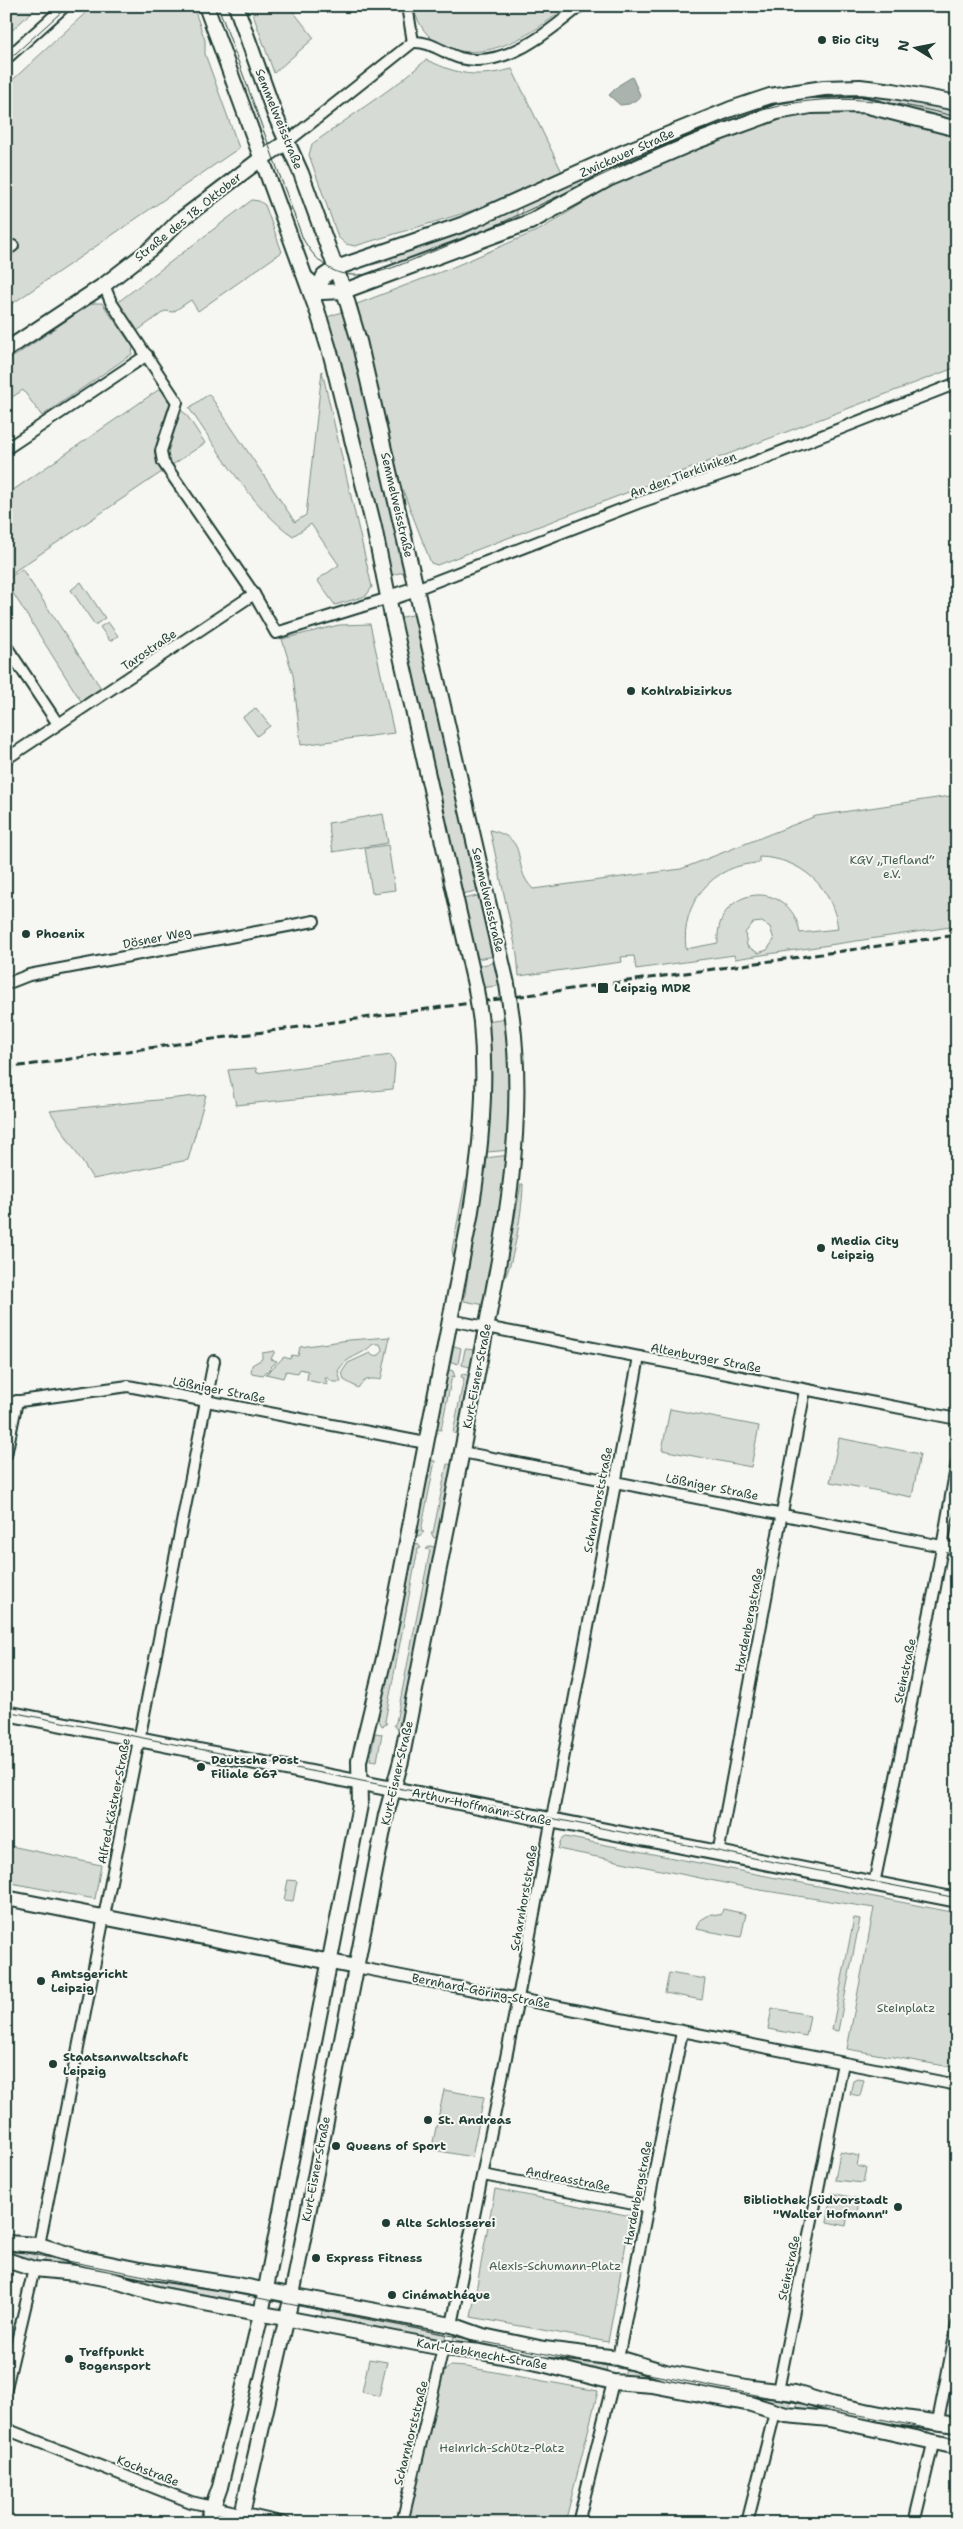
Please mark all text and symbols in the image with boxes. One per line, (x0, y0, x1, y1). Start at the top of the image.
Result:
north arrow (890, 22, 940, 72)
place label: Bio City (832, 32, 879, 48)
marker: Bio City (816, 34, 828, 46)
text: N (893, 39, 913, 53)
street label: Semmelweisstraße (251, 66, 307, 172)
street label: Zwickauer Straße (577, 125, 677, 181)
street label: Straße des 18. Oktober (131, 169, 245, 265)
street label: An den Tierkliniken (628, 448, 738, 502)
street label: Semmelweisstraße (377, 451, 417, 559)
street label: Tarostraße (118, 626, 180, 674)
place label: Kohlrabizirkus (641, 683, 732, 699)
marker: Kohlrabizirkus (625, 685, 637, 697)
street label: Semmelweisstraße (468, 846, 508, 954)
park label: KGV „Tiefland“ e.V. (849, 852, 935, 882)
street label: Dösner Weg (121, 924, 193, 952)
place label: Phoenix (36, 926, 85, 942)
marker: Phoenix (20, 928, 32, 940)
place label: Leipzig MDR (614, 980, 691, 996)
marker: Leipzig MDR (596, 981, 610, 995)
place label: Media City Leipzig (831, 1233, 899, 1263)
marker: Media City Leipzig (815, 1242, 827, 1254)
street label: Kurt-Eisner-Straße (459, 1322, 495, 1430)
street label: Altenburger Straße (649, 1339, 763, 1377)
street label: Lößniger Straße (171, 1373, 267, 1407)
street label: Scharnhorststraße (580, 1445, 616, 1554)
street label: Lößniger Straße (664, 1470, 760, 1504)
street label: Hardenbergstraße (731, 1566, 767, 1674)
street label: Steinstraße (890, 1637, 920, 1705)
street label: Kurt-Eisner-Straße (377, 1719, 417, 1827)
street label: Alfred-Kästner-Straße (94, 1736, 134, 1865)
place label: Deutsche Post Filiale 667 (211, 1752, 299, 1782)
marker: Deutsche Post Filiale 667 (195, 1761, 207, 1773)
street label: Arthur-Hoffmann-Straße (411, 1784, 554, 1830)
street label: Scharnhorststraße (507, 1843, 541, 1953)
place label: Amtsgericht Leipzig (51, 1966, 128, 1996)
street label: Bernhard-Göring-Straße (410, 1970, 552, 2012)
marker: Amtsgericht Leipzig (35, 1975, 47, 1987)
park label: Steinplatz (877, 2000, 935, 2016)
place label: Staatsanwaltschaft Leipzig (63, 2049, 189, 2079)
marker: Staatsanwaltschaft Leipzig (47, 2058, 59, 2070)
place label: St. Andreas (438, 2112, 511, 2128)
marker: St. Andreas (422, 2114, 434, 2126)
street label: Kurt-Eisner-Straße (298, 2115, 334, 2223)
place label: Queens of Sport (346, 2138, 446, 2154)
street label: Hardenbergstraße (620, 2139, 656, 2247)
marker: Queens of Sport (330, 2140, 342, 2152)
street label: Andreasstraße (524, 2163, 612, 2195)
place label: Bibliothek Südvorstadt "Walter Hofmann" (744, 2192, 888, 2222)
marker: Bibliothek Südvorstadt "Walter Hofmann" (892, 2201, 904, 2213)
place label: Alte Schlosserei (396, 2215, 496, 2231)
marker: Alte Schlosserei (380, 2217, 392, 2229)
street label: Steinstraße (774, 2234, 804, 2302)
place label: Express Fitness (326, 2250, 422, 2266)
marker: Express Fitness (310, 2252, 322, 2264)
park label: Alexis-Schumann-Platz (489, 2258, 621, 2274)
place label: Cinémathéque (402, 2287, 490, 2303)
marker: Cinémathéque (386, 2289, 398, 2301)
street label: Karl-Liebknecht-Straße (415, 2335, 549, 2373)
place label: Treffpunkt Bogensport (79, 2344, 151, 2374)
marker: Treffpunkt Bogensport (63, 2353, 75, 2365)
street label: Scharnhorststraße (390, 2379, 432, 2487)
park label: Heinrich-Schütz-Platz (439, 2440, 565, 2456)
street label: Kochstraße (115, 2452, 182, 2490)

